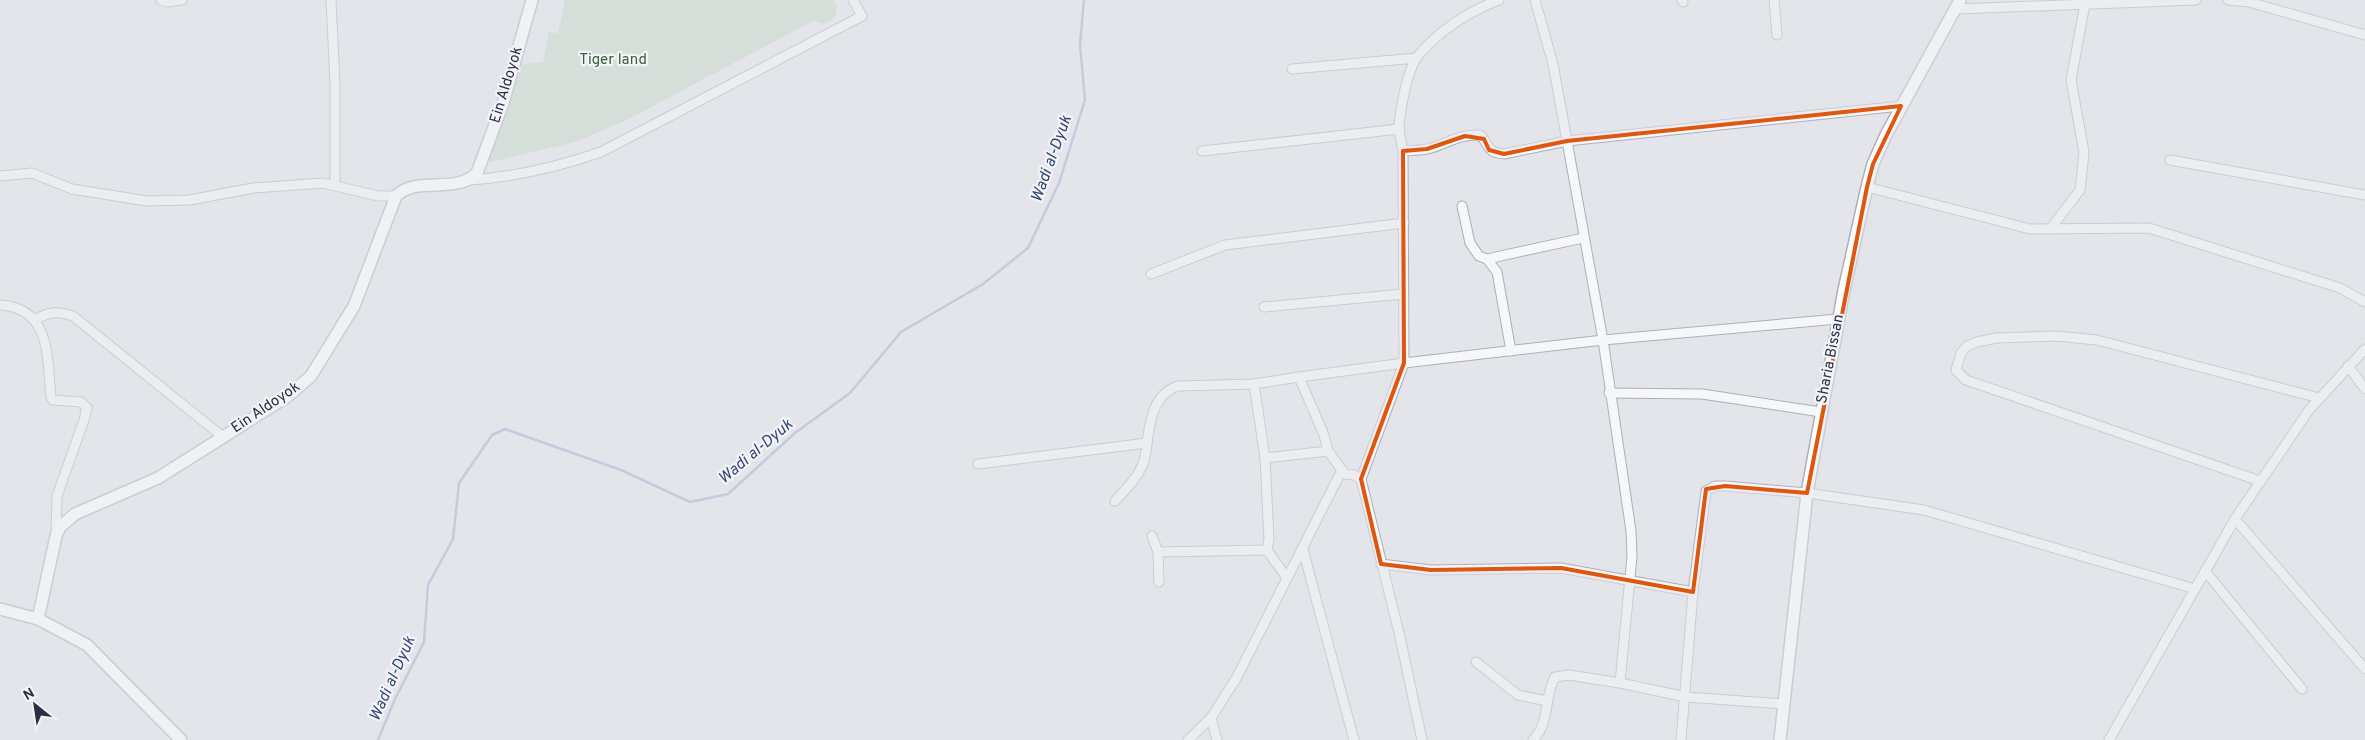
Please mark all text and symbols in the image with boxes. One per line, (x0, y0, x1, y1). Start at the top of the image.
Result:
street label: Ein Aldoyok (486, 44, 528, 126)
park label: Tiger land (579, 51, 647, 70)
water label: Wadi al-Dyuk (1027, 112, 1077, 205)
street label: Sharia Bissan (1813, 313, 1849, 405)
street label: Ein Aldoyok (228, 378, 304, 438)
water label: Wadi al-Dyuk (715, 415, 798, 489)
water label: Wadi al-Dyuk (365, 633, 421, 725)
north arrow (10, 680, 60, 730)
text: N (21, 685, 38, 705)

